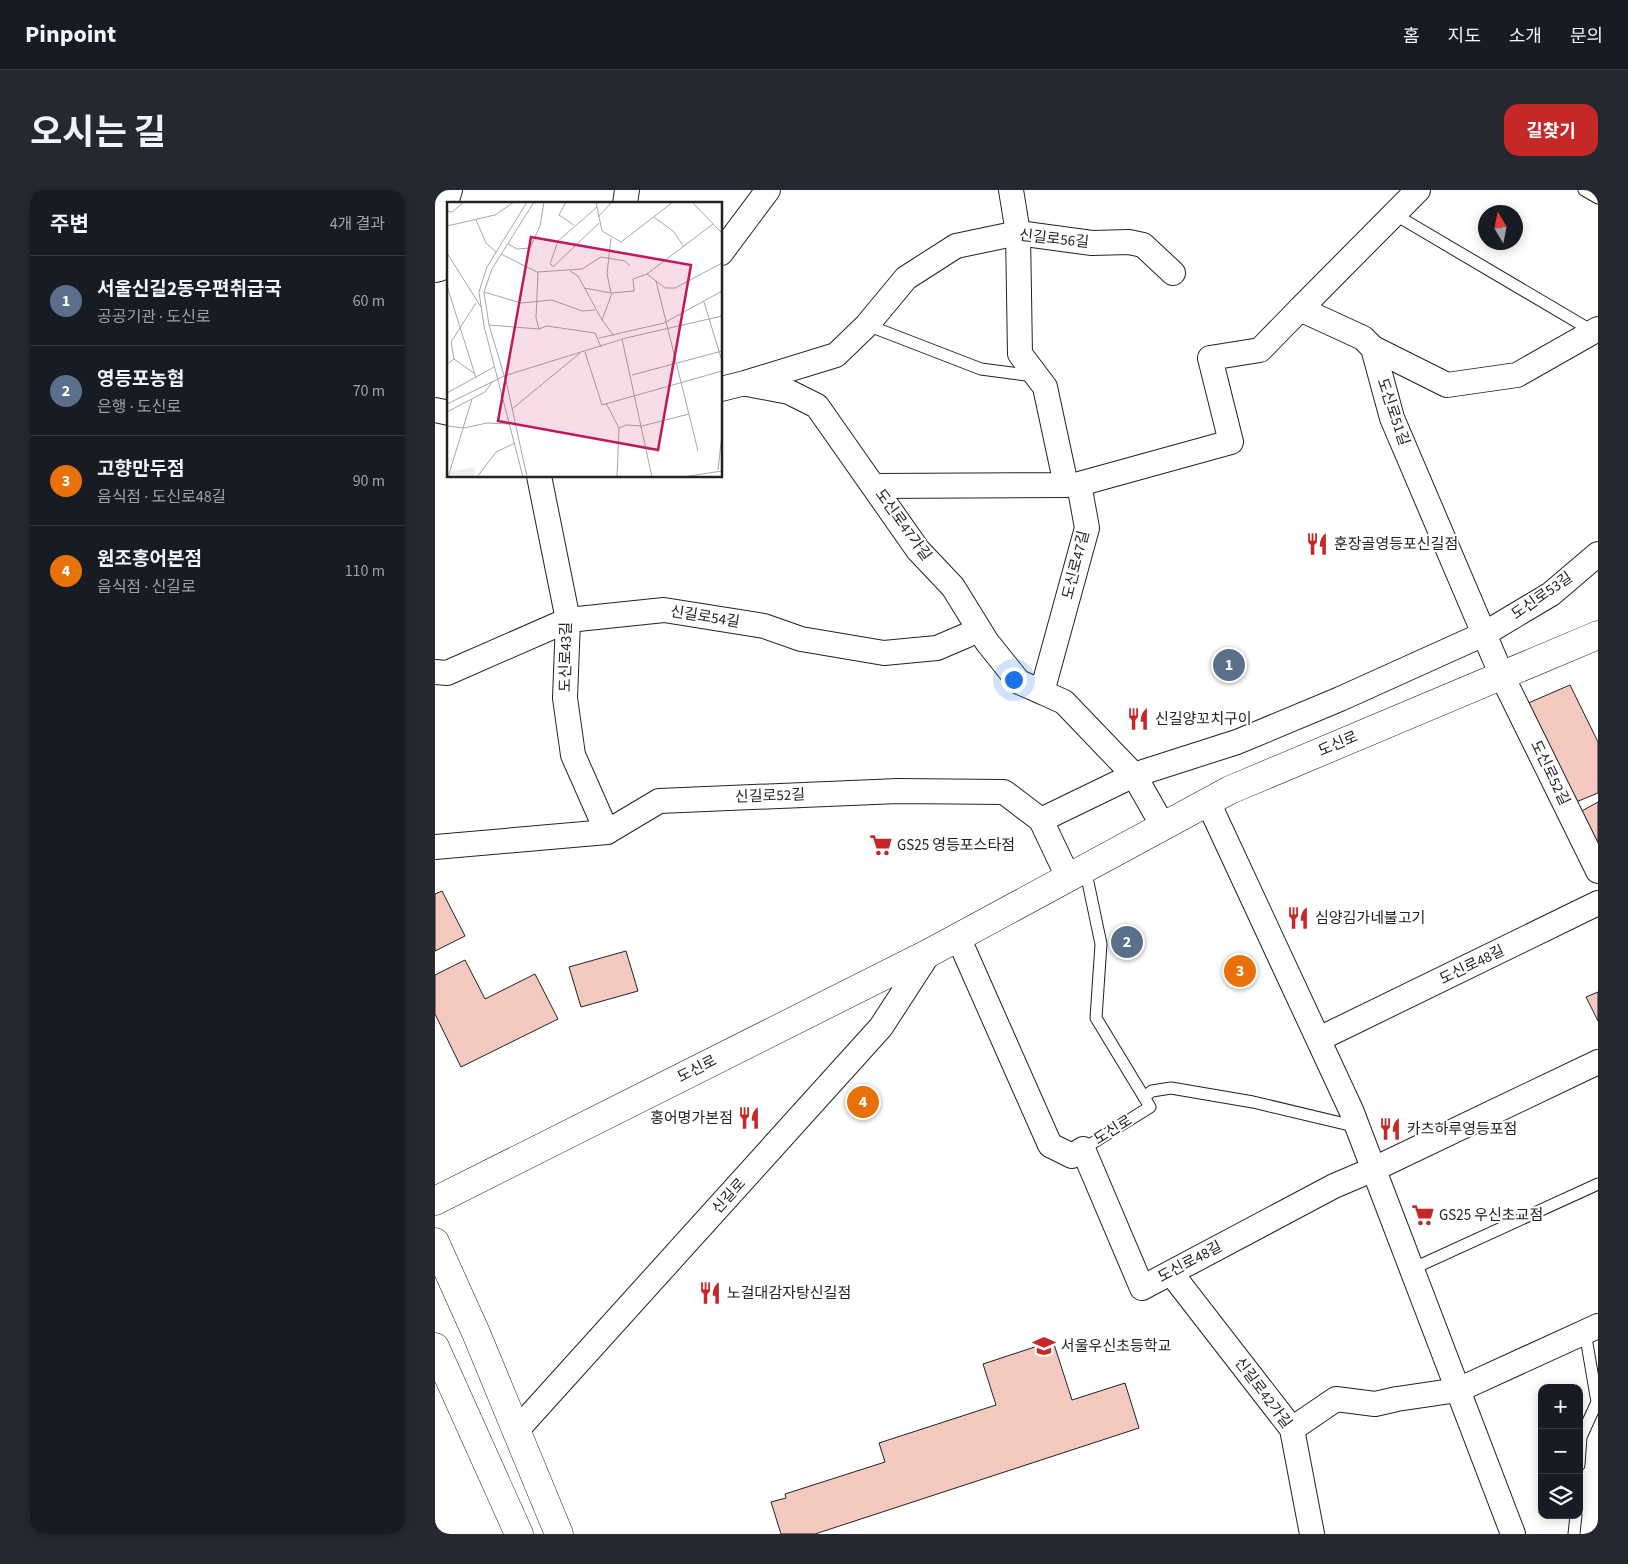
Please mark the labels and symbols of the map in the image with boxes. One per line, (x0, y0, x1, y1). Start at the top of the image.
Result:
inset map (447, 202, 723, 478)
north arrow (1478, 205, 1523, 250)
street label: 신길로56길 (1018, 225, 1090, 253)
street label: 도신로51길 (1372, 375, 1414, 449)
street label: 도신로47가길 (870, 485, 936, 565)
street label: 도신로47길 (1057, 528, 1095, 602)
restaurant icon: 훈장골영등포신길점 (1304, 531, 1330, 557)
place label: 훈장골영등포신길점 (1334, 534, 1458, 555)
street label: 도신로53길 (1507, 567, 1577, 625)
street label: 신길로54길 (669, 601, 741, 633)
street label: 도신로43길 (555, 622, 577, 692)
pin: 1 (1213, 646, 1245, 684)
your location (1001, 667, 1027, 693)
restaurant icon: 신길양꼬치구이 (1125, 706, 1151, 732)
place label: 신길양꼬치구이 (1155, 709, 1252, 730)
street label: 도신로 (1315, 726, 1361, 762)
street label: 도신로52길 (1525, 737, 1575, 809)
street label: 신길로52길 (735, 784, 805, 808)
supermarket icon: GS25 영등포스타점 (868, 832, 894, 858)
place label: GS25 영등포스타점 (897, 835, 1015, 856)
restaurant icon: 심양김가네불고기 (1285, 905, 1311, 931)
place label: 심양김가네불고기 (1315, 908, 1425, 929)
pin: 2 (1111, 923, 1143, 961)
street label: 도신로48길 (1436, 940, 1508, 990)
pin: 3 (1224, 952, 1256, 990)
street label: 도신로 (674, 1050, 720, 1088)
pin: 4 (847, 1083, 879, 1121)
restaurant icon: 홍어명가본점 (736, 1105, 762, 1131)
place label: 홍어명가본점 (650, 1108, 733, 1129)
street label: 도신로 (1090, 1110, 1136, 1150)
restaurant icon: 카츠하루영등포점 (1377, 1116, 1403, 1142)
place label: 카츠하루영등포점 (1407, 1119, 1517, 1140)
street label: 신길로 (707, 1174, 751, 1218)
supermarket icon: GS25 우신초교점 (1410, 1202, 1436, 1228)
place label: GS25 우신초교점 (1439, 1205, 1543, 1226)
street label: 도신로48길 (1154, 1236, 1226, 1288)
restaurant icon: 노걸대감자탕신길점 (697, 1280, 723, 1306)
place label: 노걸대감자탕신길점 (727, 1283, 851, 1304)
school or university icon: 서울우신초등학교 (1031, 1333, 1057, 1359)
place label: 서울우신초등학교 (1061, 1336, 1171, 1357)
street label: 신길로42가길 (1229, 1353, 1297, 1433)

